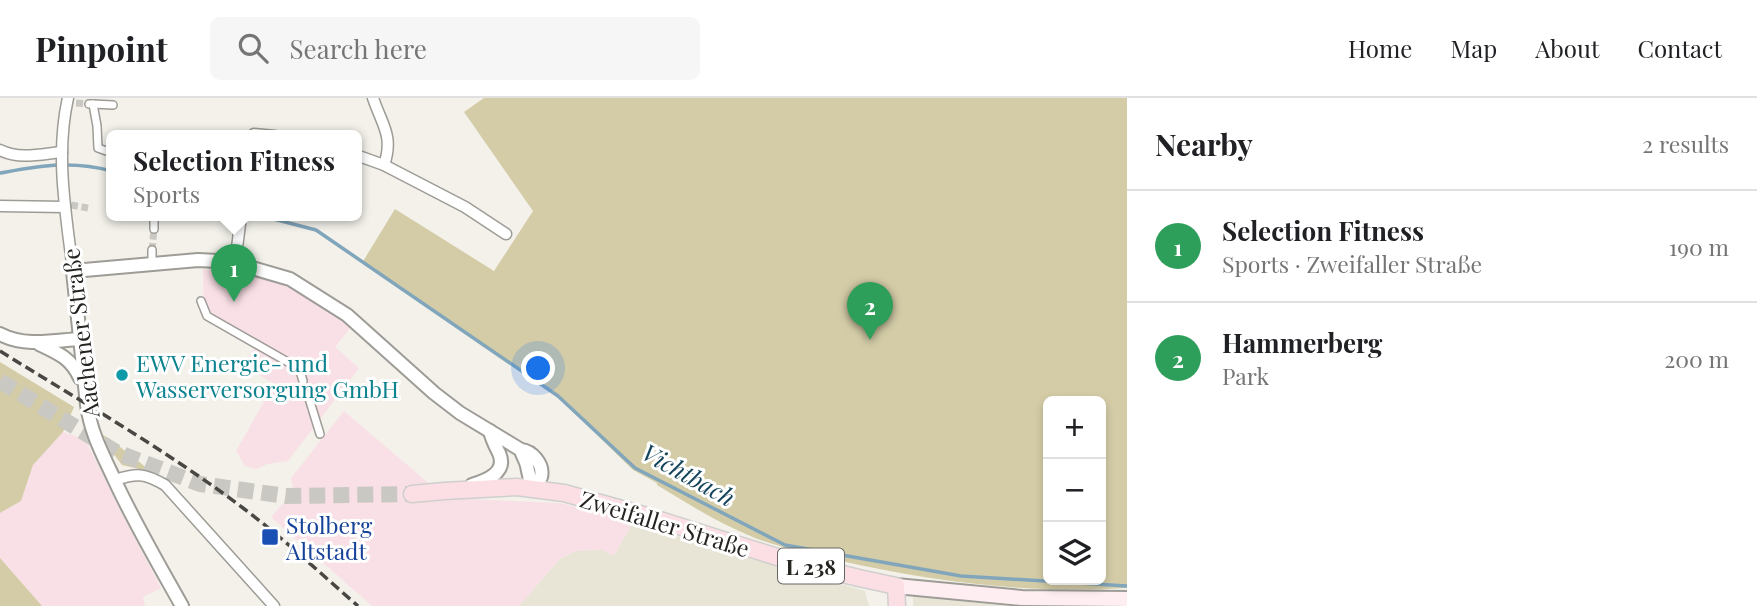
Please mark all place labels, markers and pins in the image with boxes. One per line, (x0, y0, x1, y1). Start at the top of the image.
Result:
pin: 1 (211, 244, 257, 302)
pin: 2 (847, 282, 893, 340)
place label: EWV Energie- und Wasserversorgung GmbH (135, 347, 399, 404)
marker: EWV Energie- und Wasserversorgung GmbH (114, 367, 130, 383)
place label: Stolberg Altstadt (285, 509, 372, 566)
marker: Stolberg Altstadt (260, 527, 280, 547)

